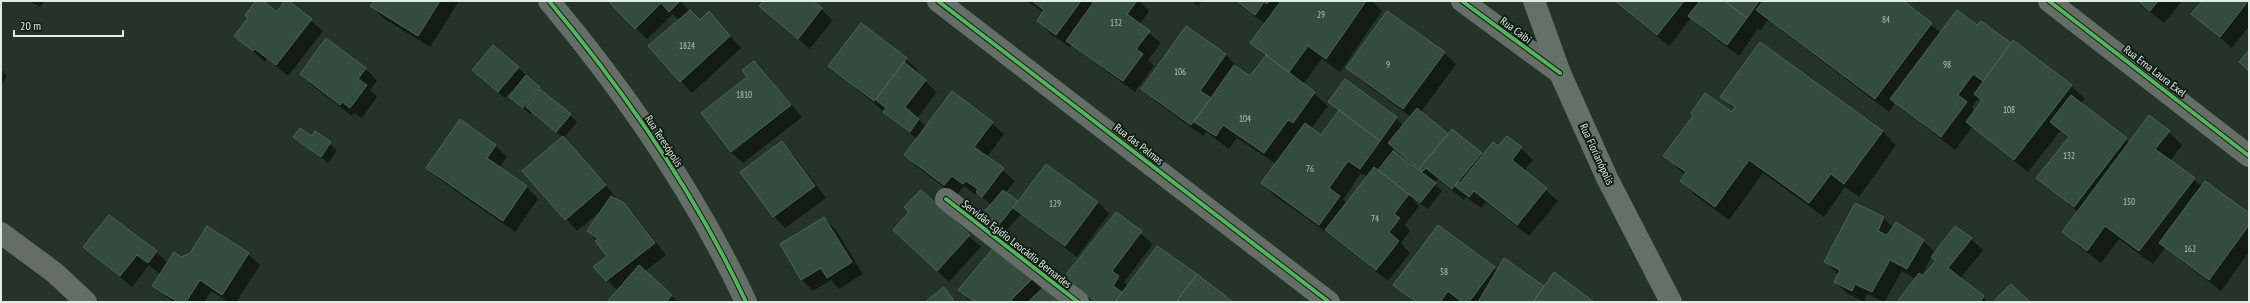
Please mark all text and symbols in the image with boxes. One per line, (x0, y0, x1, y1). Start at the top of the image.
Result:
house number: 29 (1317, 9, 1325, 20)
scale bar (14, 12, 123, 38)
street label: Rua Caibi (1498, 14, 1534, 46)
house number: 84 (1882, 14, 1890, 25)
house number: 132 (1110, 17, 1122, 28)
text: 20 m (20, 18, 41, 33)
house number: 1824 (679, 40, 695, 51)
street label: Rua Erna Laura Exel (2121, 42, 2189, 100)
house number: 9 (1386, 59, 1390, 70)
house number: 98 (1943, 59, 1951, 70)
house number: 106 (1174, 66, 1186, 77)
house number: 1810 (736, 89, 752, 100)
house number: 108 (2003, 104, 2015, 115)
street label: Rua Teresópolis (642, 112, 686, 170)
house number: 104 (1239, 113, 1251, 124)
street label: Rua das Palmas (1111, 120, 1167, 168)
street label: Rua Florianópolis (1577, 121, 1617, 187)
house number: 132 (2063, 150, 2075, 161)
house number: 76 (1306, 163, 1314, 174)
house number: 150 (2123, 196, 2135, 207)
street label: Servidão Egídio Leocádio Bernardes (959, 197, 1075, 291)
house number: 129 (1049, 198, 1061, 209)
house number: 74 (1371, 213, 1379, 224)
house number: 162 (2184, 243, 2196, 254)
house number: 58 (1440, 266, 1448, 277)

